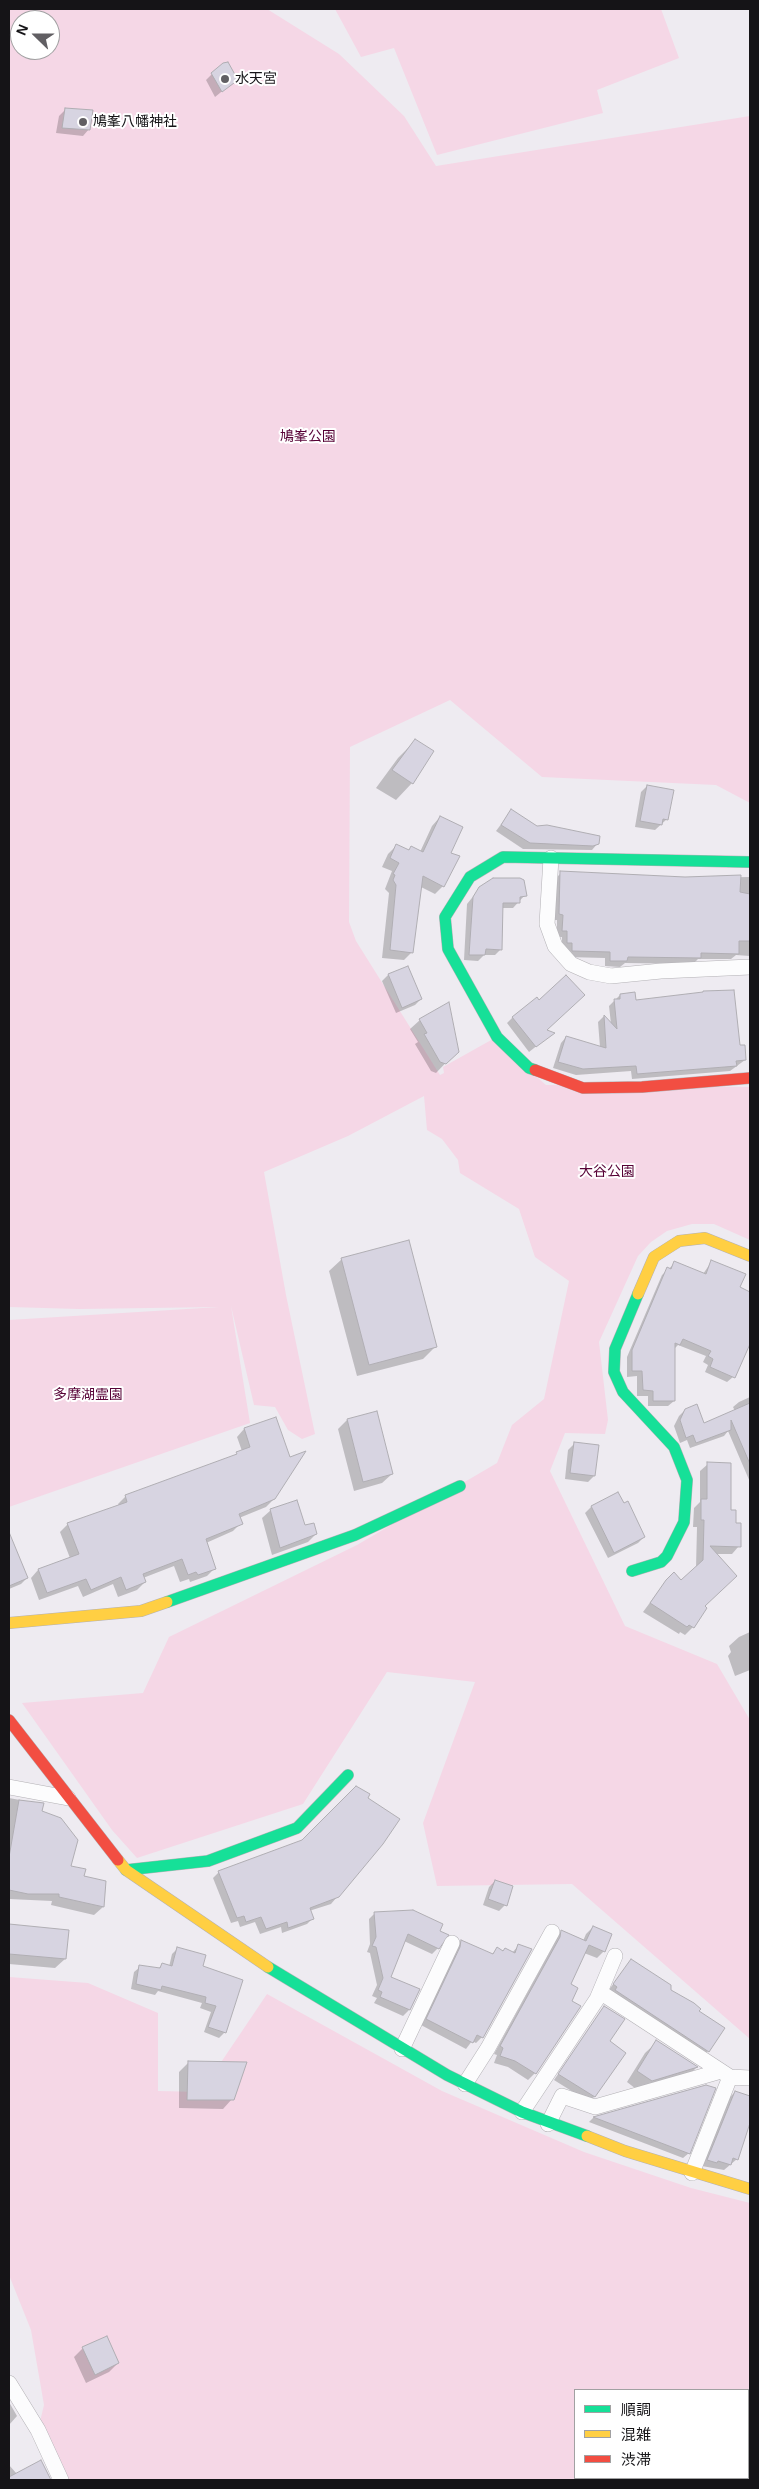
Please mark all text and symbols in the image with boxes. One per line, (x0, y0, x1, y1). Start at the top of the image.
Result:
north arrow (10, 10, 60, 60)
text: N (13, 22, 31, 37)
place label: 水天宮 (235, 71, 277, 87)
marker: 水天宮 (219, 73, 231, 85)
place label: 鳩峯八幡神社 (93, 114, 177, 130)
marker: 鳩峯八幡神社 (77, 116, 89, 128)
park label: 鳩峯公園 (280, 429, 336, 445)
park label: 大谷公園 (579, 1164, 635, 1180)
park label: 多摩湖霊園 (53, 1387, 123, 1403)
legend (574, 2389, 749, 2479)
text: 順調 (621, 2401, 651, 2418)
text: 混雑 (621, 2426, 651, 2443)
text: 渋滞 (621, 2451, 651, 2468)

